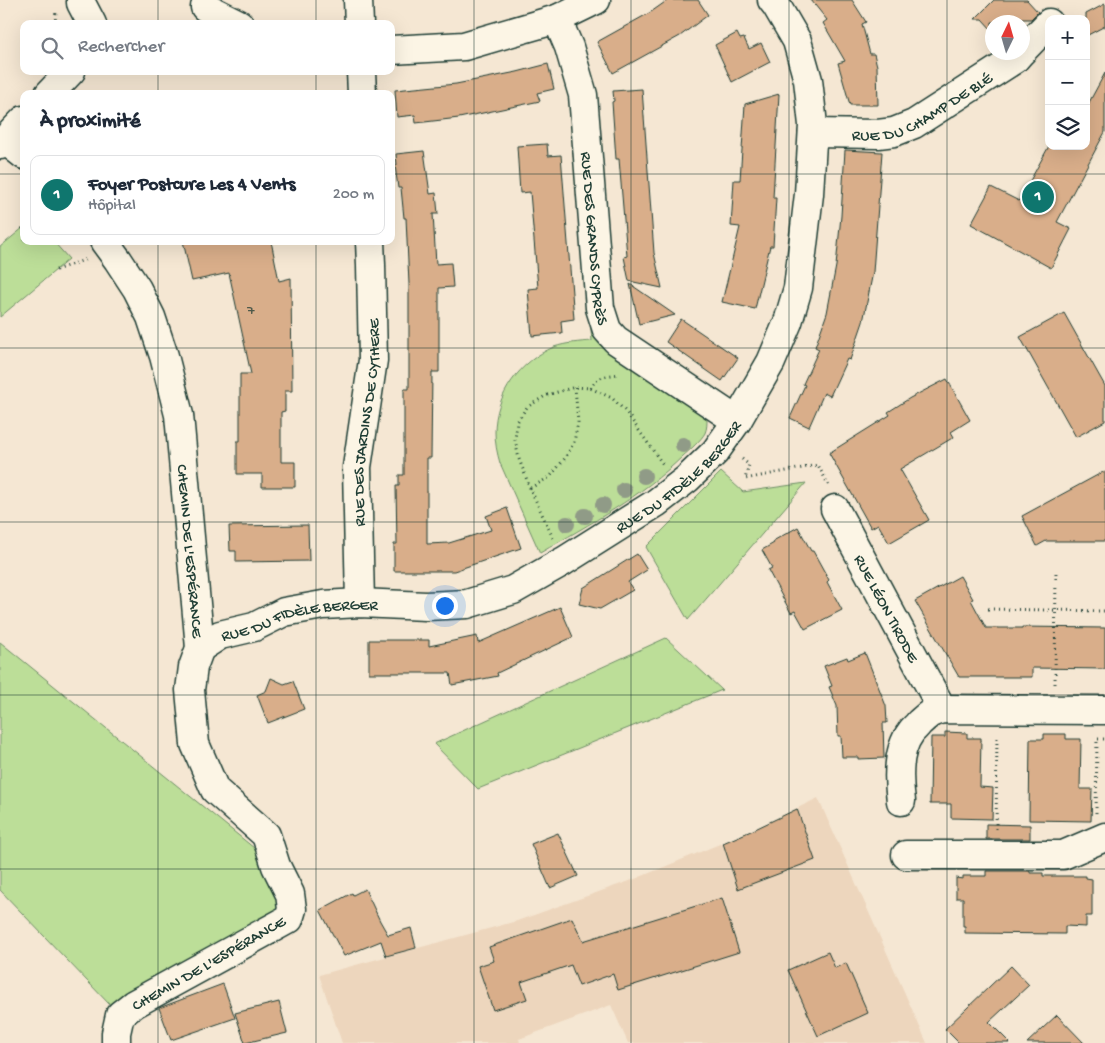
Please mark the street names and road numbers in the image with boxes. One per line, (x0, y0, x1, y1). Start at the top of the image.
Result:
street label: RUE DU CHAMP DE BLÉ (852, 69, 998, 147)
street label: RUE DES GRANDS CYPRÈS (575, 151, 611, 328)
street label: RUE DES JARDINS DE CYTHERE (351, 317, 386, 527)
street label: RUE DU FIDÈLE BERGER (613, 418, 748, 539)
street label: CHEMIN DE L'ESPÉRANCE (170, 464, 205, 640)
street label: RUE LÉON TIRODE (848, 552, 922, 668)
street label: RUE DU FIDÈLE BERGER (220, 597, 379, 647)
street label: CHEMIN DE L'ESPÉRANCE (130, 913, 291, 1017)

